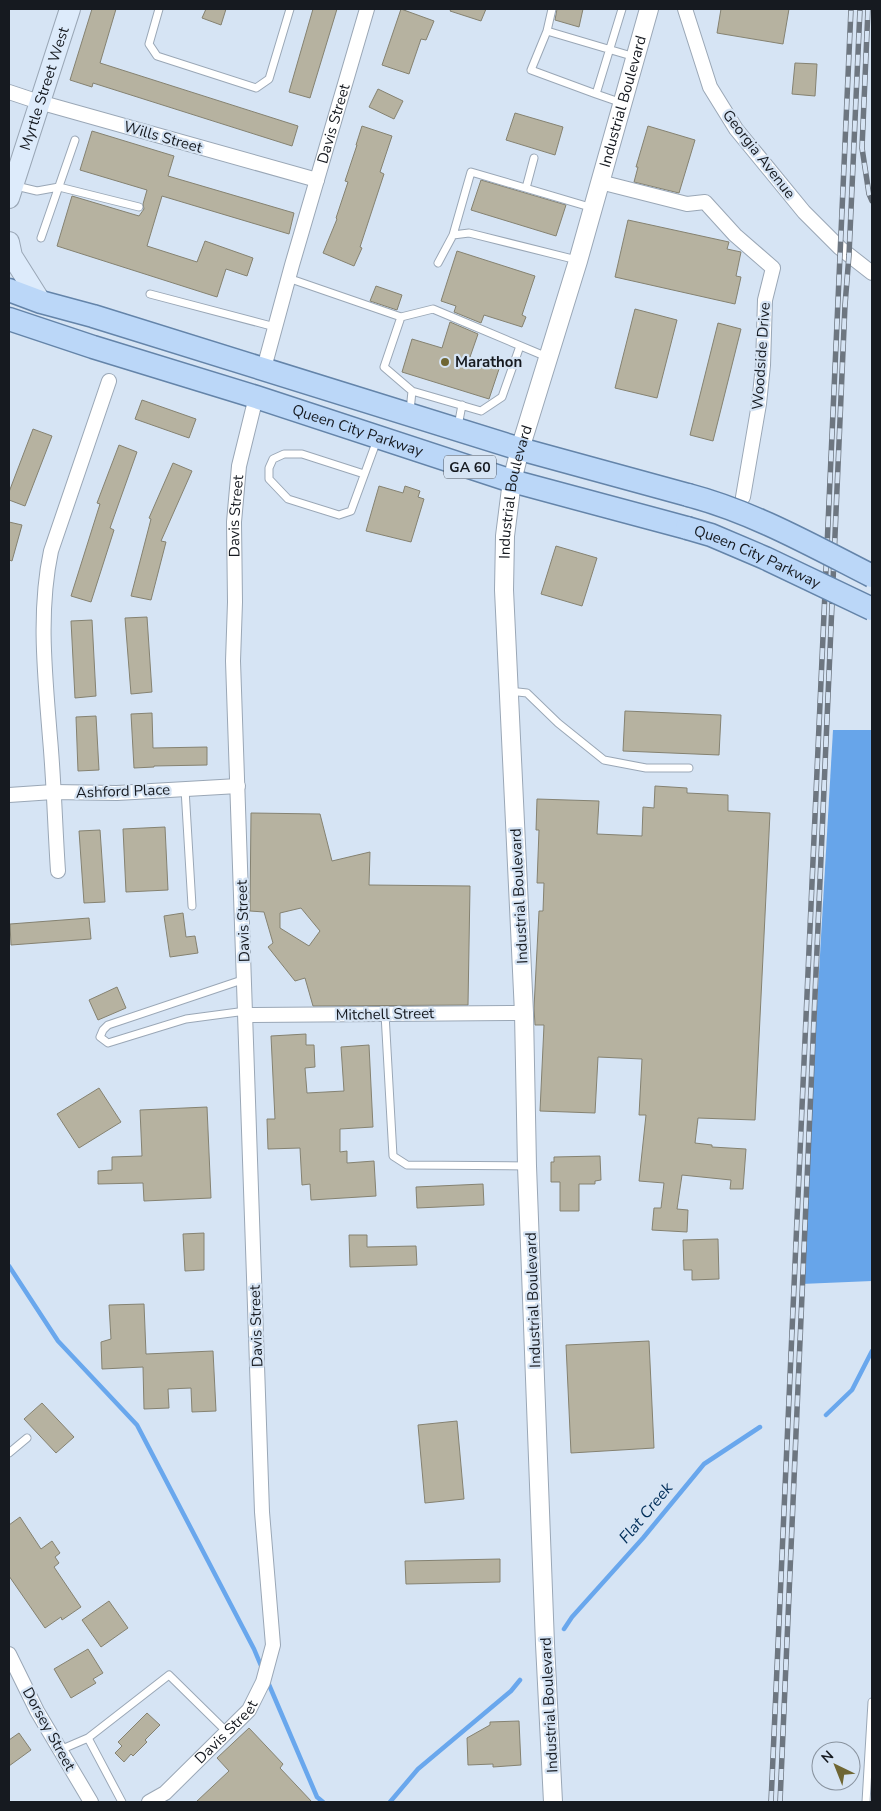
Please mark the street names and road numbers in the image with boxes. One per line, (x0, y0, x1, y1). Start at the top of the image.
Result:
street label: Myrtle Street West (15, 24, 74, 153)
street label: Industrial Boulevard (595, 33, 651, 170)
street label: Davis Street (312, 81, 355, 166)
street label: Georgia Avenue (718, 105, 800, 203)
street label: Wills Street (121, 116, 205, 158)
street label: Woodside Drive (747, 301, 775, 411)
street label: Queen City Parkway (290, 400, 426, 461)
street label: Industrial Boulevard (495, 423, 537, 559)
road number: GA 60 (444, 456, 496, 478)
street label: Davis Street (224, 473, 248, 557)
street label: Queen City Parkway (692, 521, 824, 593)
street label: Ashford Place (76, 779, 170, 803)
street label: Industrial Boulevard (505, 828, 533, 964)
street label: Davis Street (232, 879, 254, 962)
street label: Mitchell Street (336, 1003, 435, 1025)
street label: Industrial Boulevard (521, 1232, 545, 1368)
street label: Davis Street (245, 1284, 267, 1367)
street label: Industrial Boulevard (535, 1637, 563, 1773)
street label: Dorsey Street (18, 1684, 80, 1775)
street label: Davis Street (190, 1696, 263, 1768)

